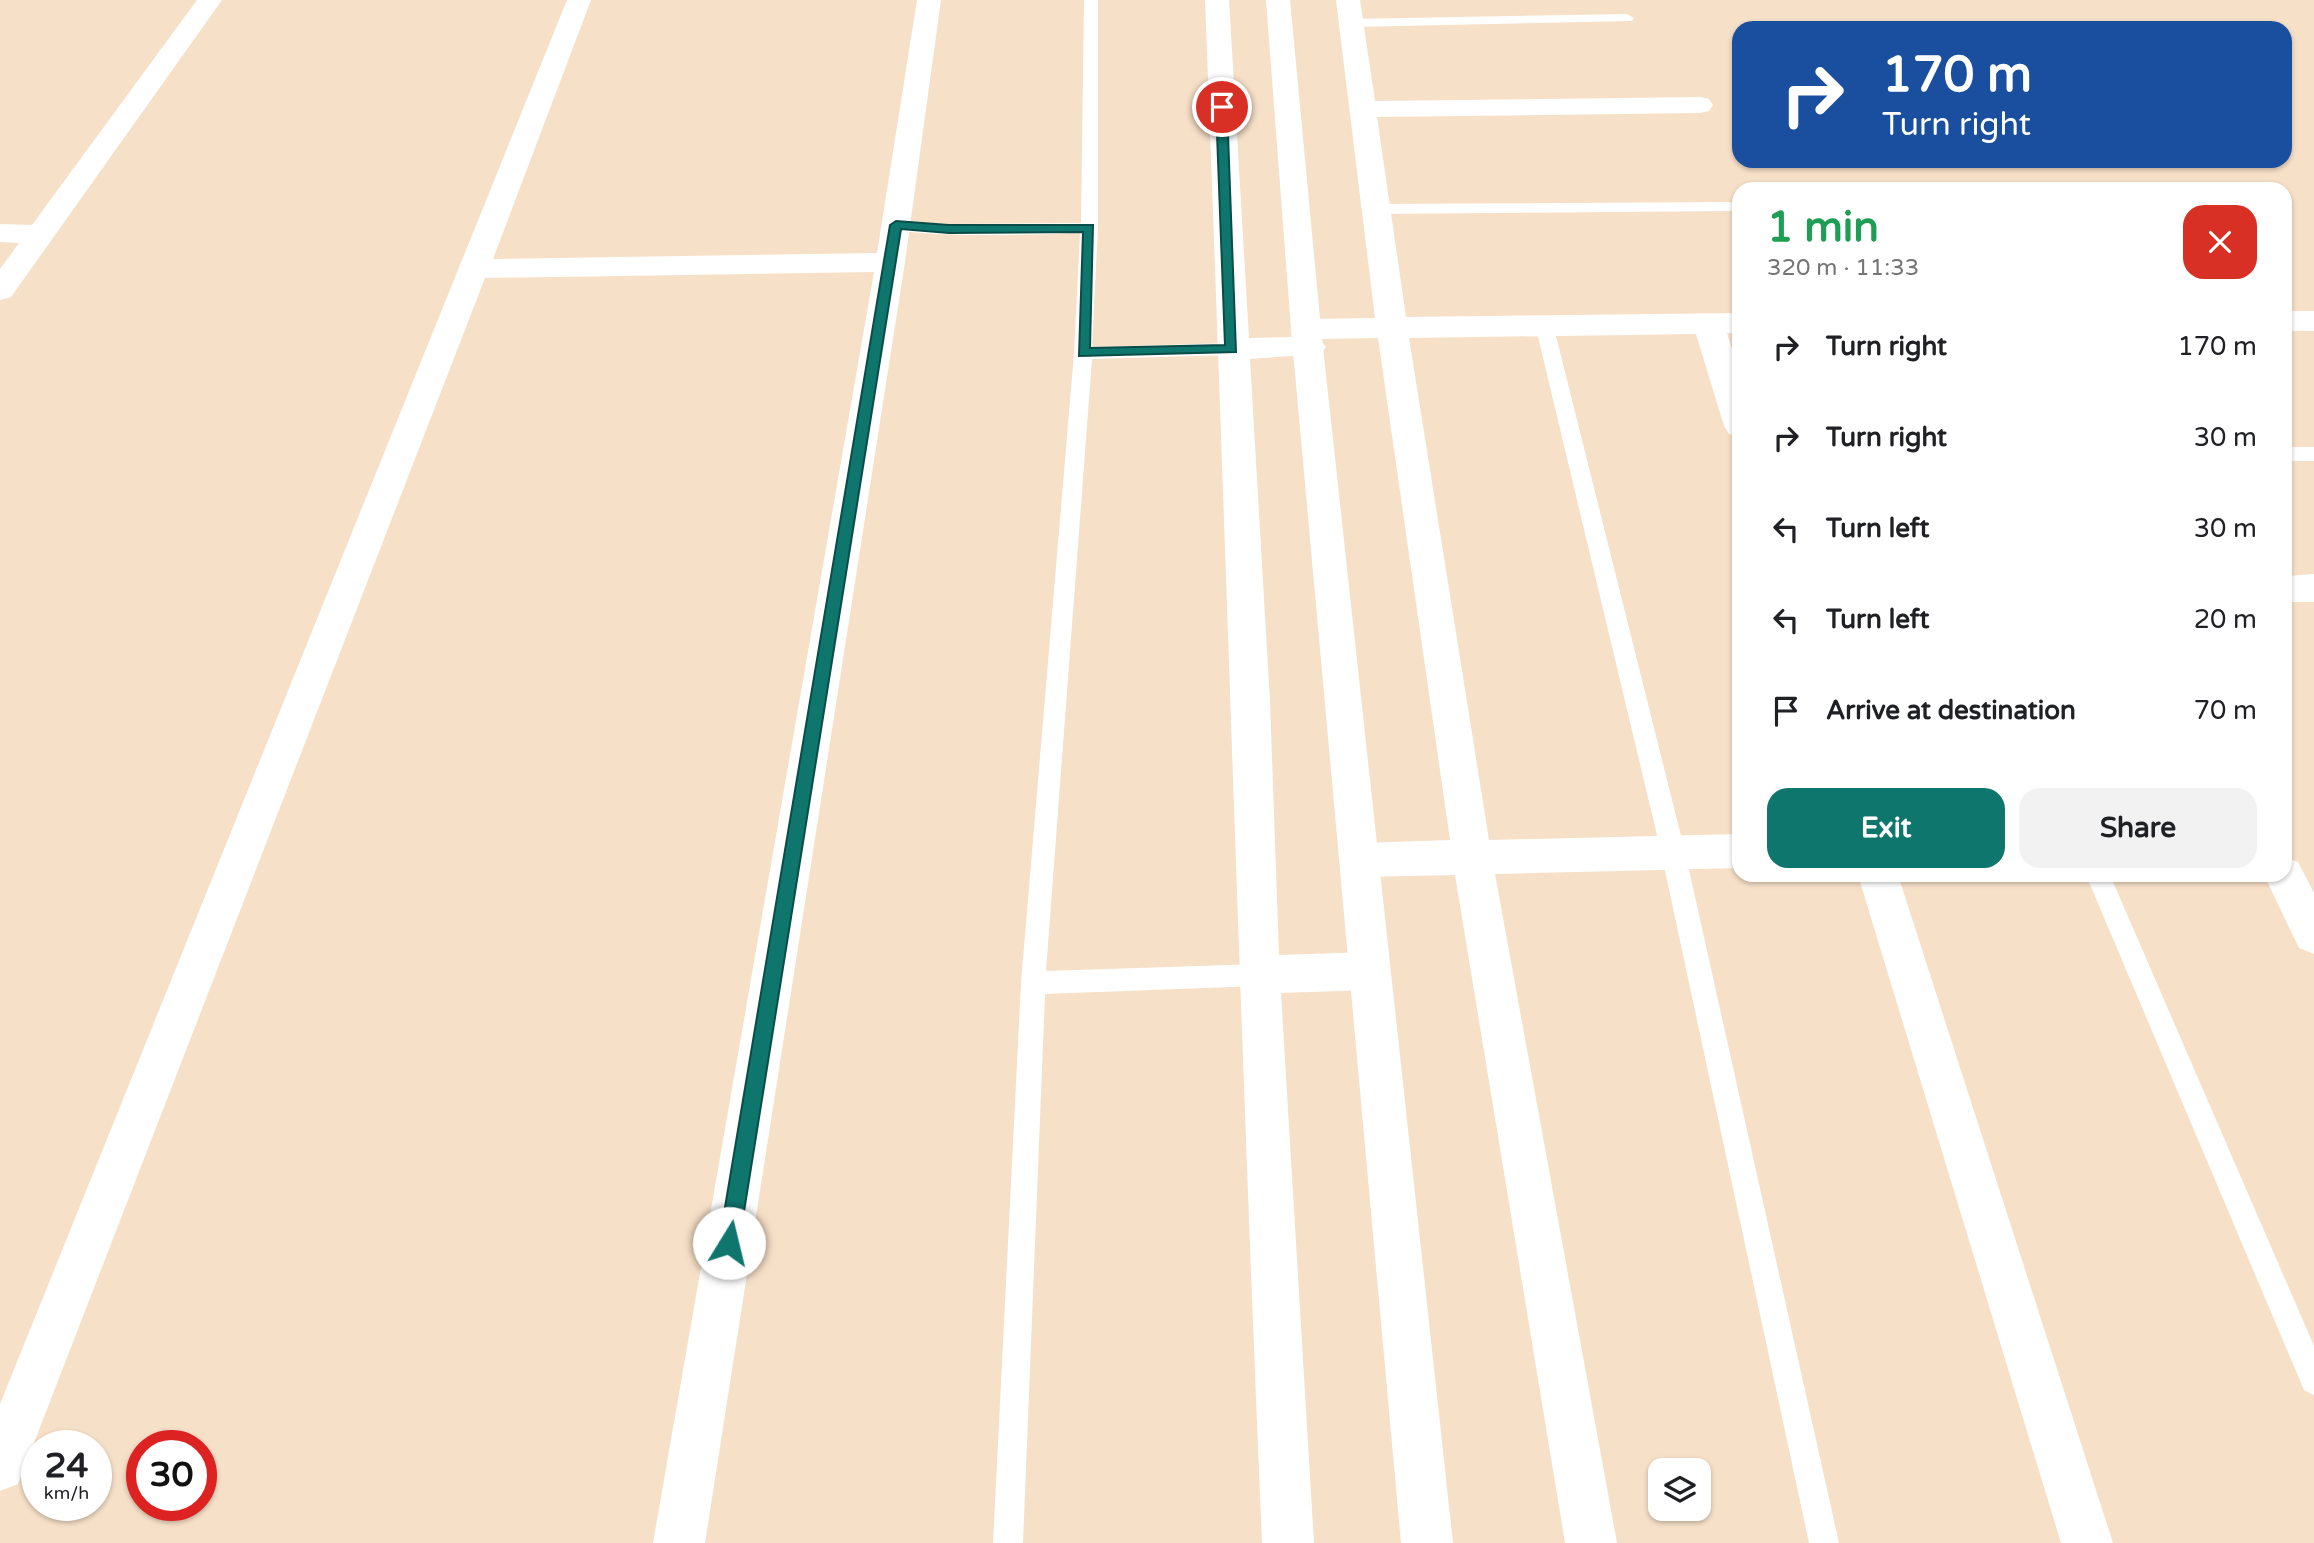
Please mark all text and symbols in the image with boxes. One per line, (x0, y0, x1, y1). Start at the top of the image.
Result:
text: 170 m (1882, 46, 2032, 105)
icon: right (1767, 49, 1858, 140)
pin (1192, 77, 1252, 137)
icon: arrive (1203, 88, 1241, 126)
text: Turn right (1882, 106, 2031, 144)
text: 1 min (1767, 202, 1879, 253)
button: close (2183, 205, 2257, 279)
text: 320 m · 11:33 (1767, 254, 1919, 282)
icon: right (1767, 328, 1805, 366)
text: Turn right (1826, 331, 1947, 362)
text: 170 m (2177, 331, 2257, 362)
icon: right (1767, 419, 1805, 457)
text: Turn right (1826, 422, 1947, 453)
text: 30 m (2194, 422, 2257, 453)
icon: left (1767, 510, 1805, 548)
text: Turn left (1826, 513, 1929, 544)
text: 30 m (2194, 513, 2257, 544)
icon: left (1767, 601, 1805, 639)
text: Turn left (1826, 604, 1929, 635)
text: 20 m (2194, 604, 2257, 635)
icon: arrive (1767, 692, 1805, 730)
text: Arrive at destination (1826, 695, 2076, 726)
text: 70 m (2194, 695, 2257, 726)
button: Exit (1767, 788, 2005, 868)
button: Share (2019, 788, 2257, 868)
position arrow (692, 1206, 766, 1280)
speed limit sign: 30 (126, 1430, 217, 1521)
text: 24 (45, 1445, 88, 1487)
map controls (1648, 1458, 1711, 1521)
button: layers (1648, 1458, 1711, 1521)
text: km/h (44, 1482, 89, 1504)

